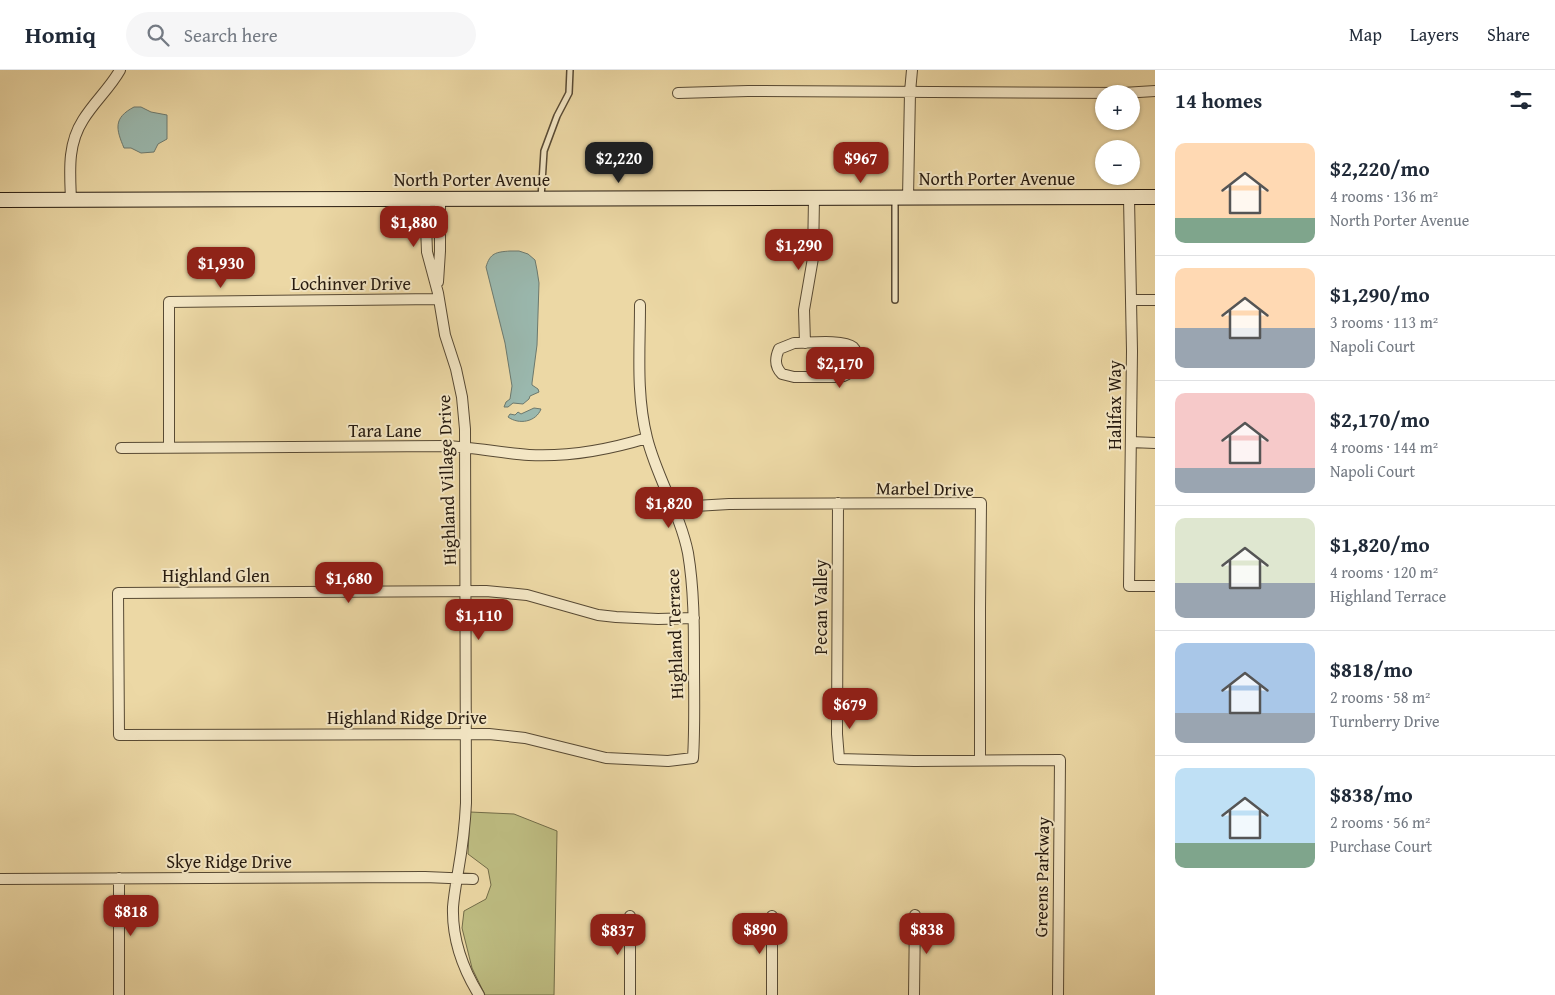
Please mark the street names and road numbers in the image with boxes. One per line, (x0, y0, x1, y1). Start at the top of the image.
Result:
street label: North Porter Avenue (919, 165, 1075, 192)
street label: North Porter Avenue (394, 166, 550, 193)
street label: Lochinver Drive (291, 270, 411, 297)
street label: Halifax Way (1101, 360, 1128, 450)
street label: Highland Village Drive (430, 394, 463, 566)
street label: Tara Lane (348, 417, 422, 444)
street label: Marbel Drive (876, 474, 974, 503)
street label: Pecan Valley (807, 559, 834, 655)
street label: Highland Glen (162, 562, 270, 589)
street label: Highland Terrace (659, 568, 690, 700)
street label: Highland Ridge Drive (327, 704, 487, 731)
street label: Greens Parkway (1027, 816, 1056, 938)
street label: Skye Ridge Drive (166, 848, 292, 875)

